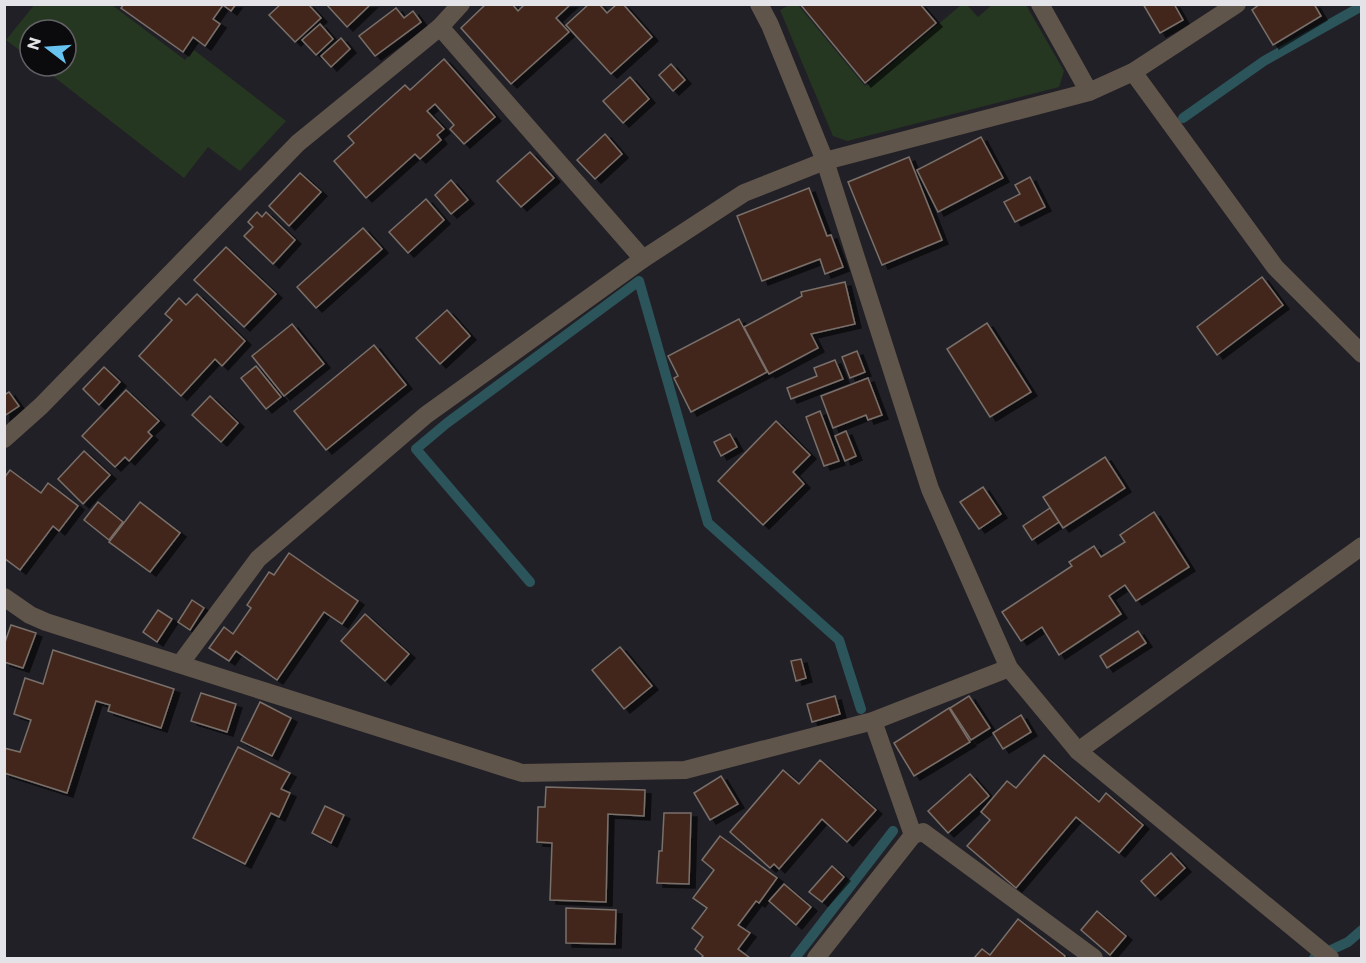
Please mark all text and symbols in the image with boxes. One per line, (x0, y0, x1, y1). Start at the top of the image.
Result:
north arrow (18, 18, 78, 78)
text: N (22, 35, 44, 52)

